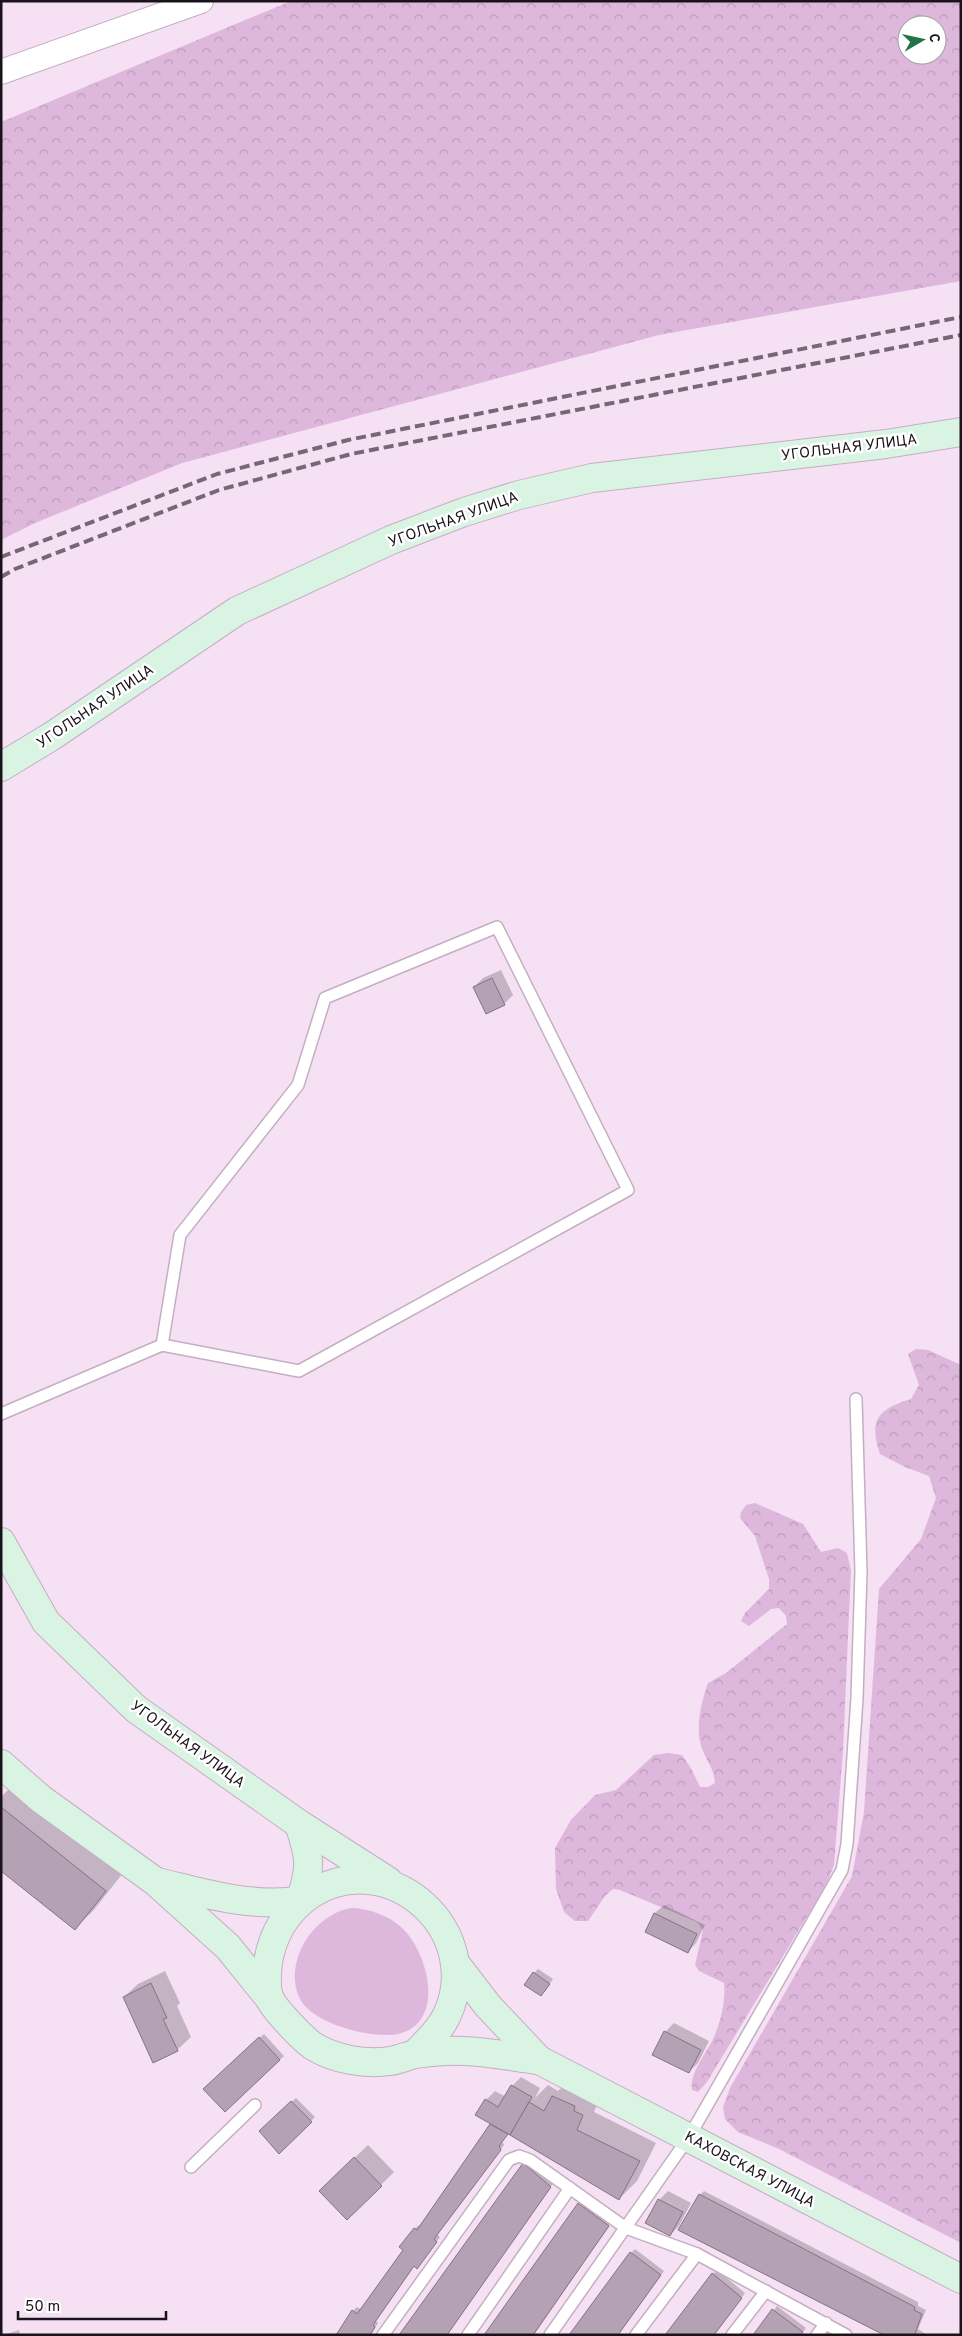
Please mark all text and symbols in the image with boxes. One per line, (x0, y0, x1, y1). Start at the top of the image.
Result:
north arrow (897, 15, 947, 65)
text: С (924, 32, 942, 44)
street label: УГОЛЬНАЯ УЛИЦА (780, 431, 918, 466)
street label: УГОЛЬНАЯ УЛИЦА (386, 488, 521, 553)
street label: УГОЛЬНАЯ УЛИЦА (34, 661, 158, 753)
street label: УГОЛЬНАЯ УЛИЦА (126, 1697, 248, 1793)
street label: КАХОВСКАЯ УЛИЦА (681, 2128, 818, 2213)
scale bar (18, 2288, 165, 2320)
text: 50 m (25, 2298, 60, 2317)

